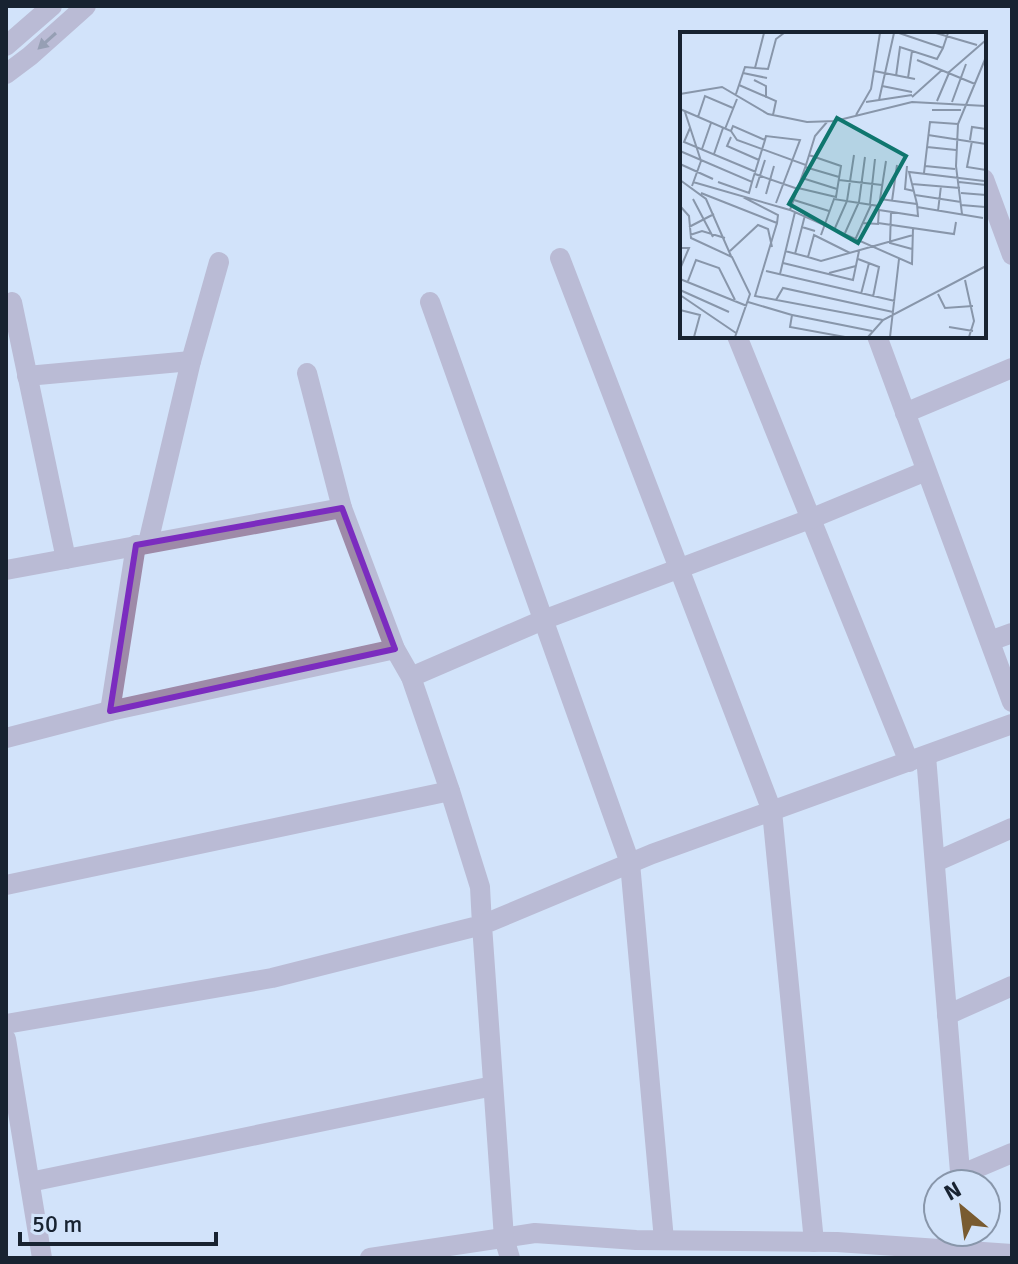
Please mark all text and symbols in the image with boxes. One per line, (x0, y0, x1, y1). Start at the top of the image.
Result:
one-way arrow (37, 32, 56, 50)
inset map (680, 32, 986, 338)
north arrow (922, 1168, 1002, 1248)
text: N (939, 1175, 966, 1206)
scale bar (20, 1196, 216, 1246)
text: 50 m (32, 1209, 82, 1239)

